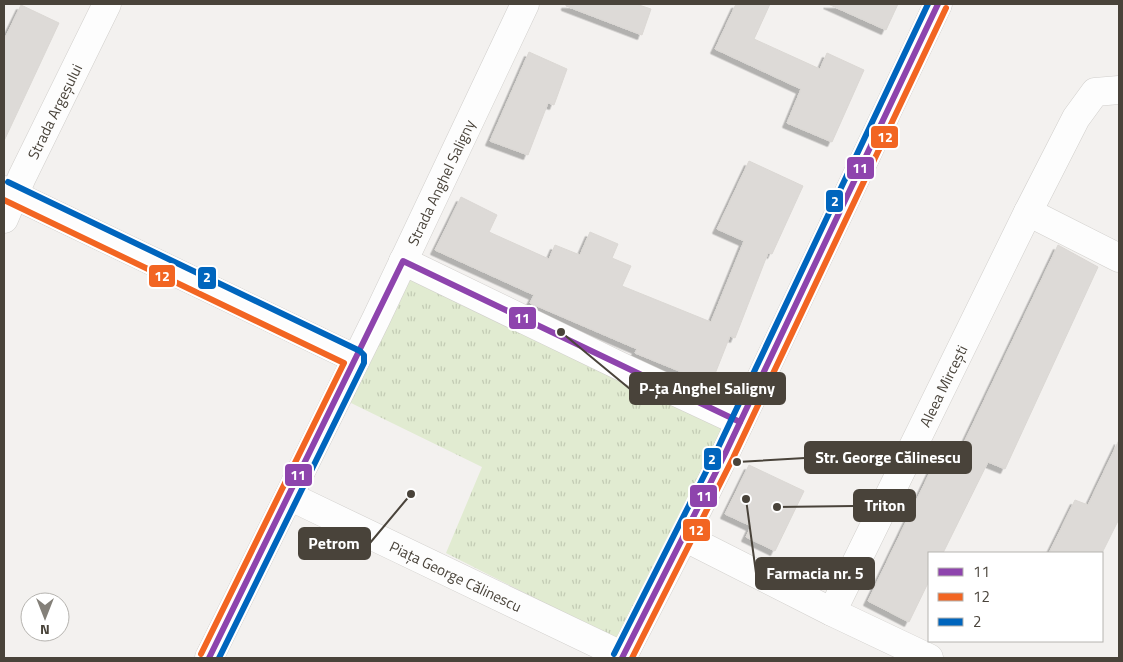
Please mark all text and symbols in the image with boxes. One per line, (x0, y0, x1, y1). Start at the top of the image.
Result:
street label: Strada Argeșului (21, 60, 88, 163)
street label: Strada Anghel Saligny (401, 115, 480, 249)
line badge: 12 (870, 125, 899, 149)
text: 12 (877, 126, 893, 147)
line badge: 11 (846, 156, 875, 180)
text: 11 (852, 157, 868, 178)
line badge: 2 (825, 189, 844, 213)
text: 2 (831, 190, 839, 211)
line badge: 12 (148, 264, 176, 288)
text: 12 (154, 265, 170, 286)
line badge: 2 (197, 266, 217, 290)
text: 2 (203, 266, 211, 287)
line badge: 11 (508, 306, 537, 330)
text: 11 (514, 307, 530, 328)
street label: Aleea Mircești (913, 341, 973, 431)
callout: P-ța Anghel Saligny (630, 373, 785, 404)
text: P-ța Anghel Saligny (639, 376, 775, 400)
callout: Str. George Călinescu (805, 442, 971, 473)
text: Str. George Călinescu (815, 445, 961, 469)
line badge: 2 (703, 447, 722, 471)
text: 2 (708, 448, 716, 469)
line badge: 11 (284, 463, 313, 487)
text: 11 (290, 464, 306, 485)
line badge: 11 (689, 484, 718, 508)
text: 11 (696, 485, 712, 506)
callout: Triton (854, 490, 915, 521)
text: Triton (865, 493, 905, 517)
line badge: 12 (682, 518, 711, 542)
text: 12 (688, 519, 704, 540)
callout: Petrom (299, 528, 370, 559)
text: Petrom (308, 531, 360, 555)
street label: Piața George Călinescu (386, 534, 526, 617)
legend (928, 552, 1103, 642)
callout: Farmacia nr. 5 (756, 558, 874, 589)
text: 11 (973, 560, 990, 583)
text: Farmacia nr. 5 (766, 561, 864, 585)
text: 12 (973, 585, 990, 608)
north arrow (20, 592, 70, 642)
text: 2 (973, 610, 981, 633)
text: N (40, 620, 50, 641)

